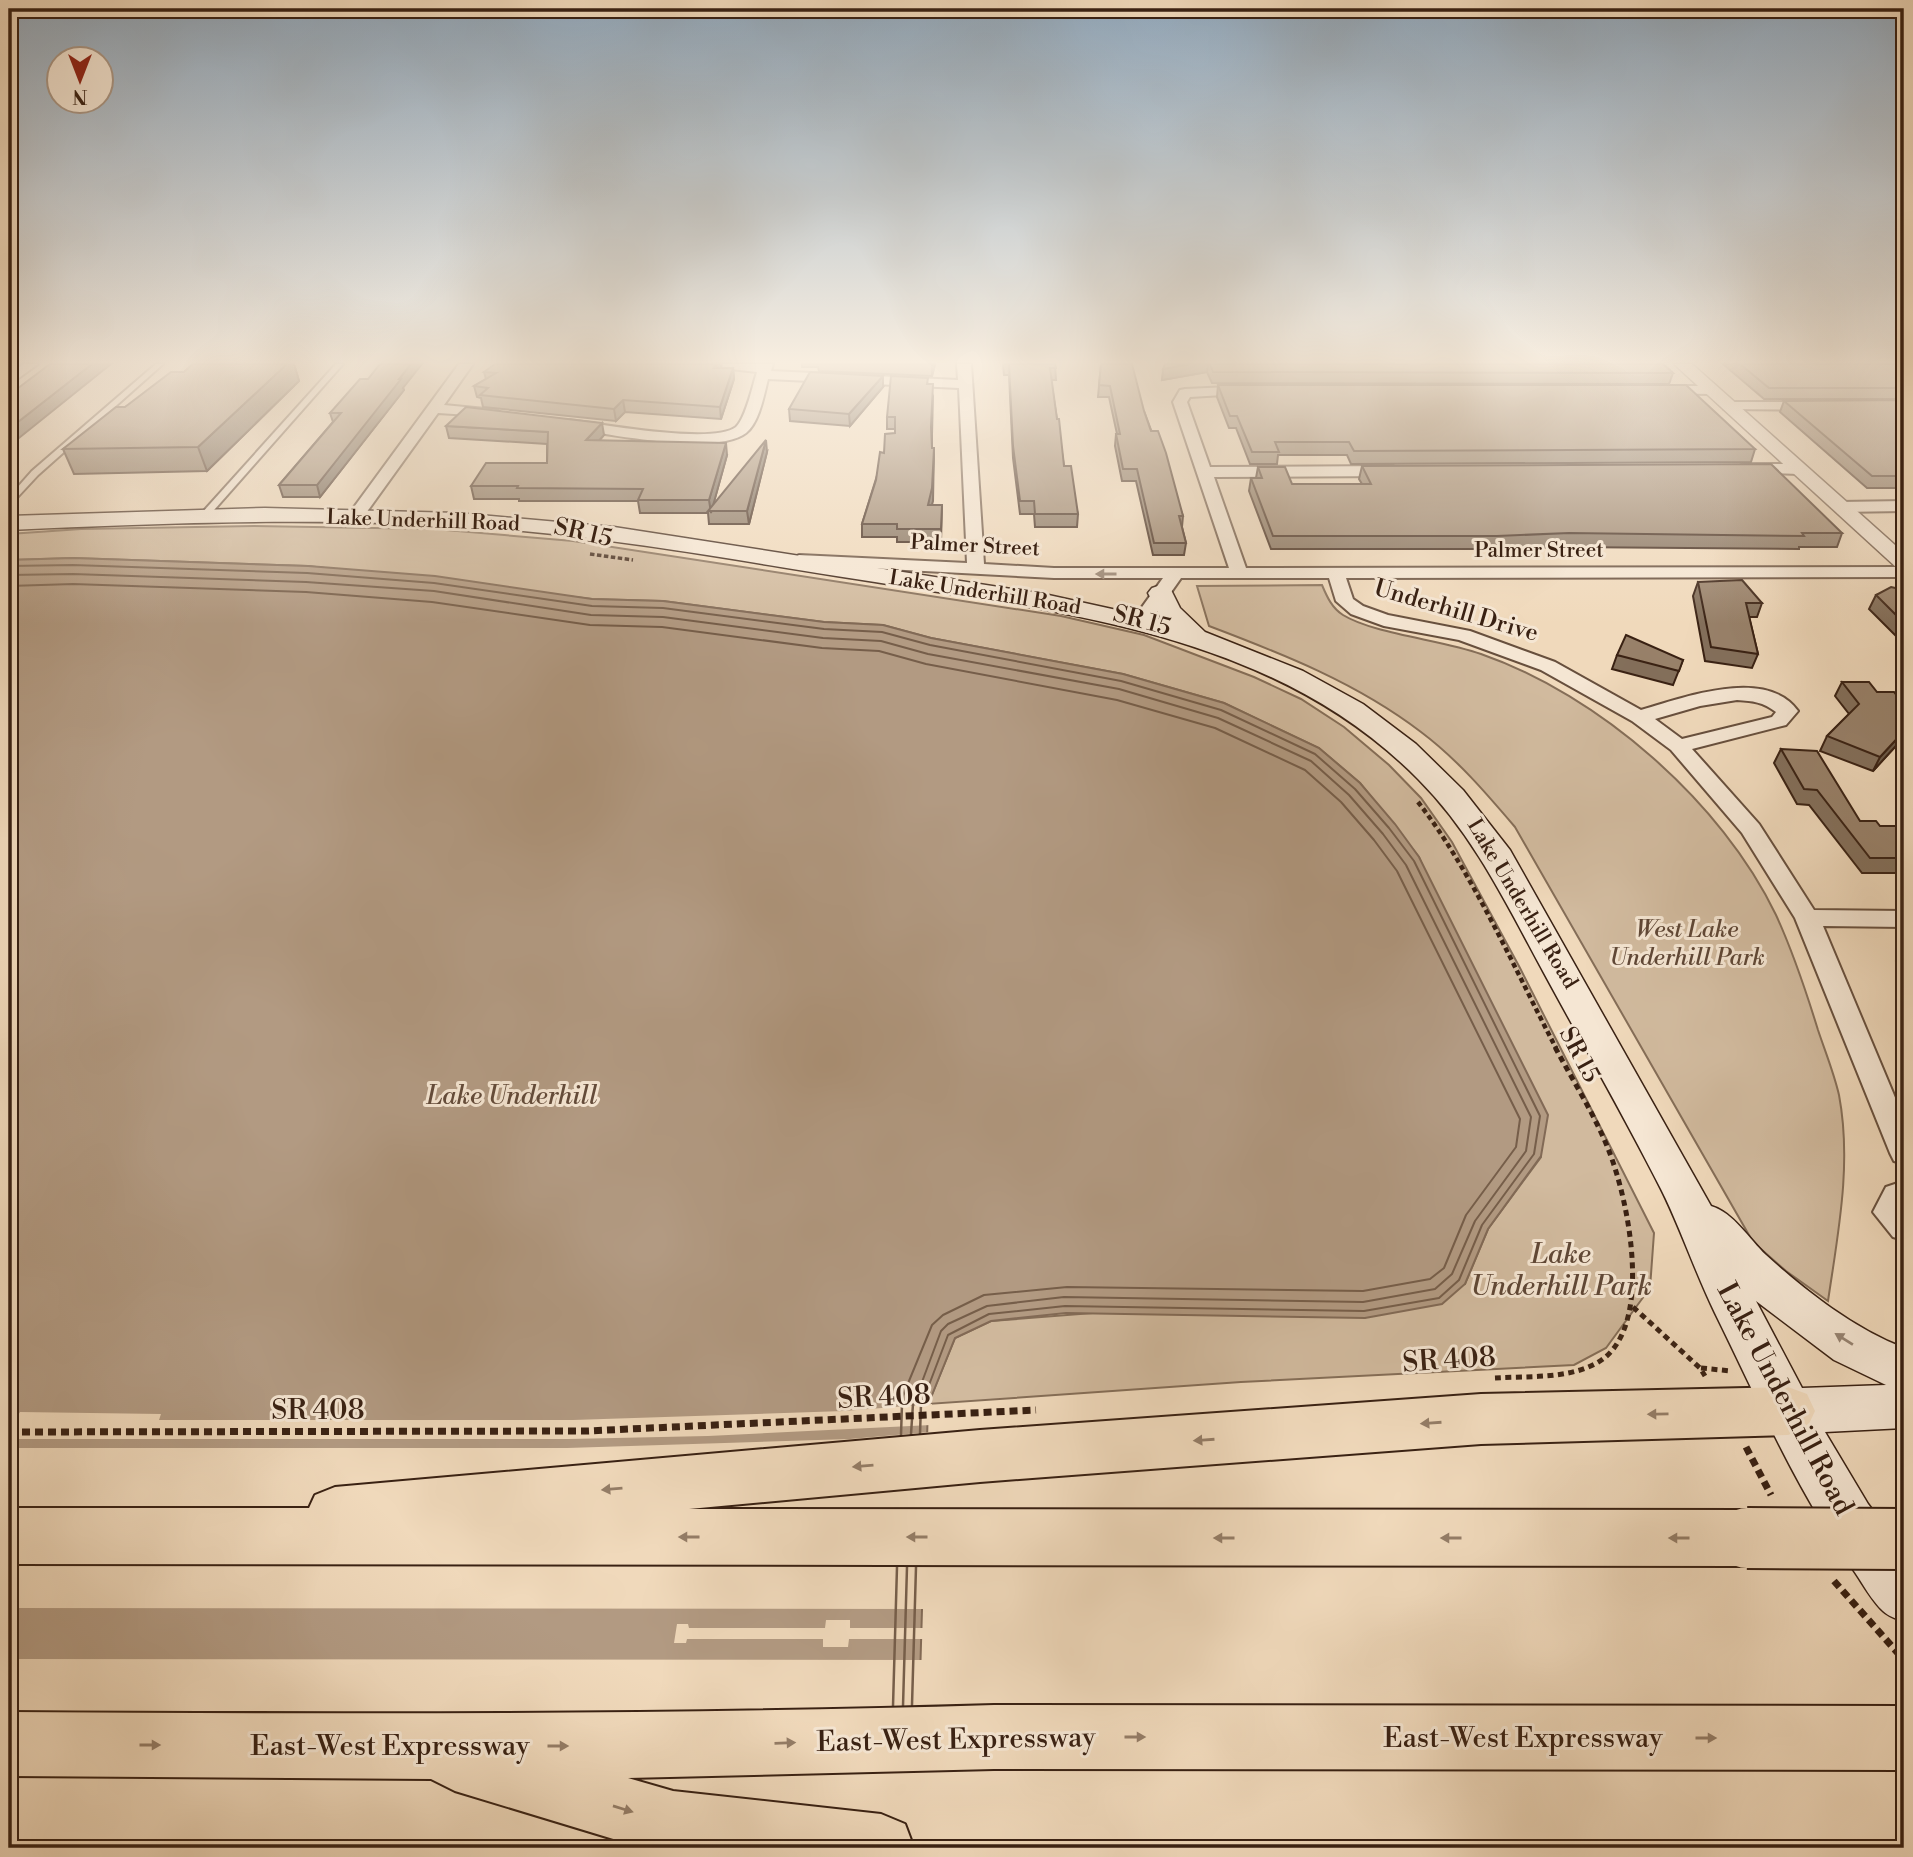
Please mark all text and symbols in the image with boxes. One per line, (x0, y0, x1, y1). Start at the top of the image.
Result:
north arrow (46, 46, 116, 116)
text: N (72, 84, 88, 108)
street label: Lake Underhill Road (326, 505, 520, 537)
street label: SR 15 (551, 512, 615, 554)
street label: Palmer Street (910, 530, 1041, 562)
street label: Palmer Street (1474, 538, 1604, 564)
street label: Lake Underhill Road (887, 565, 1083, 621)
one-way arrow (1094, 568, 1116, 579)
street label: Underhill Drive (1370, 573, 1542, 649)
street label: SR 15 (1110, 599, 1174, 643)
street label: Lake Underhill Road (1461, 814, 1583, 994)
park label: West Lake Underhill Park (1609, 915, 1765, 973)
street label: SR 15 (1552, 1022, 1606, 1088)
water label: Lake Underhill (426, 1080, 598, 1112)
park label: Lake Underhill Park (1470, 1237, 1652, 1304)
street label: Lake Underhill Road (1709, 1277, 1861, 1521)
one-way arrow (1834, 1333, 1853, 1345)
street label: SR 408 (1401, 1339, 1497, 1381)
street label: SR 408 (836, 1377, 932, 1417)
street label: SR 408 (271, 1393, 365, 1428)
one-way arrow (1647, 1408, 1669, 1419)
one-way arrow (1420, 1418, 1442, 1429)
one-way arrow (1193, 1434, 1215, 1445)
one-way arrow (852, 1461, 874, 1472)
one-way arrow (601, 1484, 623, 1495)
one-way arrow (678, 1531, 700, 1543)
one-way arrow (905, 1531, 927, 1543)
one-way arrow (1213, 1532, 1235, 1544)
one-way arrow (1440, 1532, 1462, 1544)
one-way arrow (1668, 1532, 1690, 1544)
street label: East-West Expressway (816, 1720, 1096, 1760)
street label: East-West Expressway (1383, 1721, 1663, 1756)
street label: East-West Expressway (250, 1729, 530, 1764)
one-way arrow (1125, 1731, 1147, 1743)
one-way arrow (1695, 1732, 1717, 1744)
one-way arrow (775, 1738, 797, 1749)
one-way arrow (140, 1739, 162, 1751)
one-way arrow (547, 1740, 569, 1752)
one-way arrow (612, 1804, 633, 1814)

